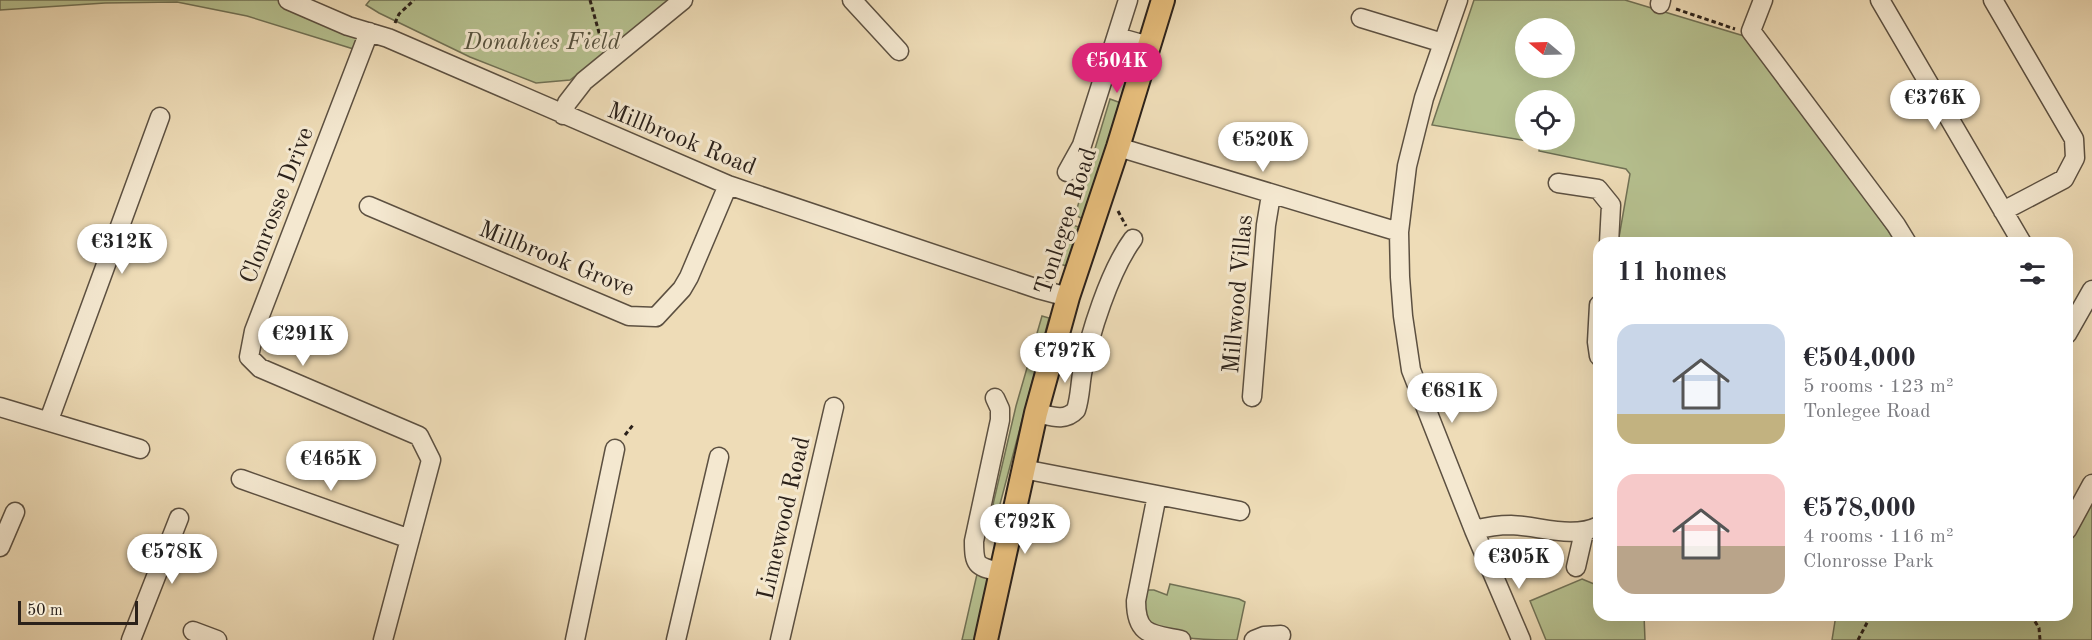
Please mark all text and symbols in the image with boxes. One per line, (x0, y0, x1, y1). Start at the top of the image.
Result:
north arrow (1515, 18, 1575, 78)
map controls (1515, 18, 1575, 150)
park label: Donahies Field (463, 31, 621, 55)
pin: €504K (1075, 43, 1159, 94)
text: €504K (1086, 52, 1148, 72)
pin: €376K (1893, 80, 1977, 131)
text: €376K (1904, 89, 1966, 109)
button: locate (1515, 90, 1575, 150)
street label: Millbrook Road (603, 99, 759, 181)
pin: €520K (1221, 122, 1305, 173)
street label: Clonrosse Drive (237, 124, 319, 287)
text: €520K (1232, 131, 1294, 151)
street label: Tonlegee Road (1032, 145, 1102, 298)
street label: Millwood Villas (1220, 214, 1258, 375)
street label: Millbrook Grove (475, 218, 637, 302)
pin: €312K (80, 224, 164, 275)
text: €312K (91, 233, 153, 253)
icon: filters (2016, 257, 2049, 290)
text: 11 homes (1617, 260, 1726, 286)
pin: €291K (261, 316, 345, 367)
text: €291K (272, 325, 334, 345)
pin: €797K (1023, 333, 1107, 384)
text: €797K (1034, 342, 1096, 362)
text: €504,000 (1803, 346, 1916, 372)
icon: home (1665, 348, 1737, 420)
pin: €681K (1410, 373, 1494, 424)
text: 5 rooms · 123 m² (1803, 377, 1953, 397)
text: €681K (1421, 382, 1483, 402)
text: Tonlegee Road (1803, 402, 1931, 422)
street label: Limewood Road (755, 435, 815, 602)
pin: €465K (289, 441, 373, 492)
text: €465K (300, 450, 362, 470)
text: €578,000 (1803, 496, 1916, 522)
icon: home (1665, 498, 1737, 570)
pin: €792K (983, 504, 1067, 555)
text: €792K (994, 513, 1056, 533)
text: 4 rooms · 116 m² (1803, 527, 1953, 547)
pin: €578K (130, 534, 214, 585)
pin: €305K (1477, 539, 1561, 590)
text: €578K (141, 543, 203, 563)
text: €305K (1488, 548, 1550, 568)
text: Clonrosse Park (1803, 552, 1934, 572)
scale bar (18, 598, 138, 626)
text: 50 m (27, 603, 63, 619)

